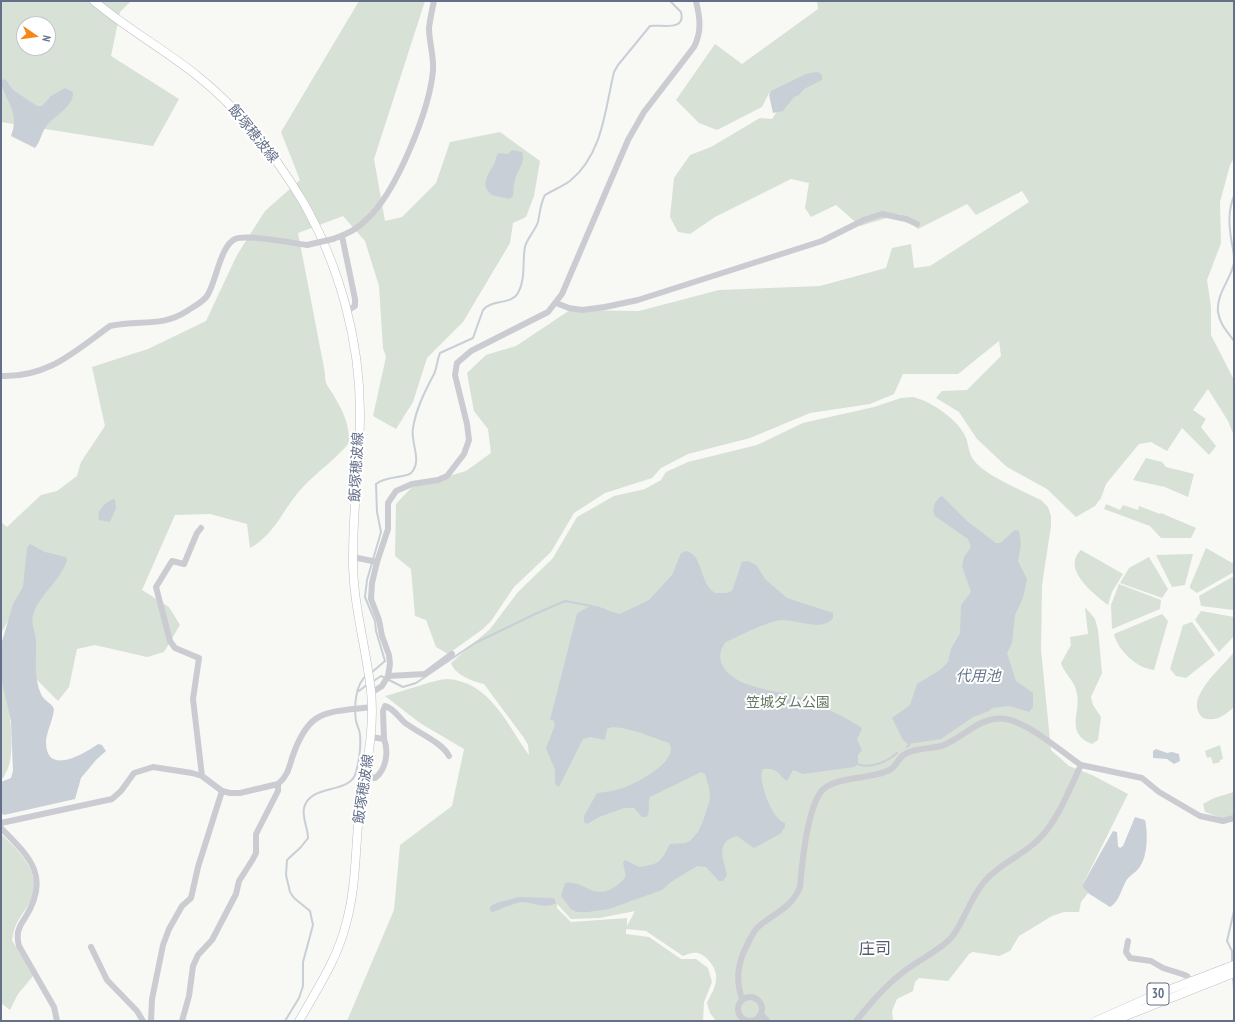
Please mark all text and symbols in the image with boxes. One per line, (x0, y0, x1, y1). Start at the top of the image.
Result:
north arrow (16, 16, 56, 56)
text: N (39, 34, 54, 43)
street label: 飯塚穂波線 (224, 102, 282, 166)
street label: 飯塚穂波線 (347, 432, 367, 502)
water label: 代用池 (956, 668, 1000, 686)
park label: 笠城ダム公園 (746, 695, 830, 711)
street label: 飯塚穂波線 (351, 753, 377, 825)
district label: 庄司 (859, 939, 891, 959)
road number: 30 (1147, 983, 1169, 1005)

